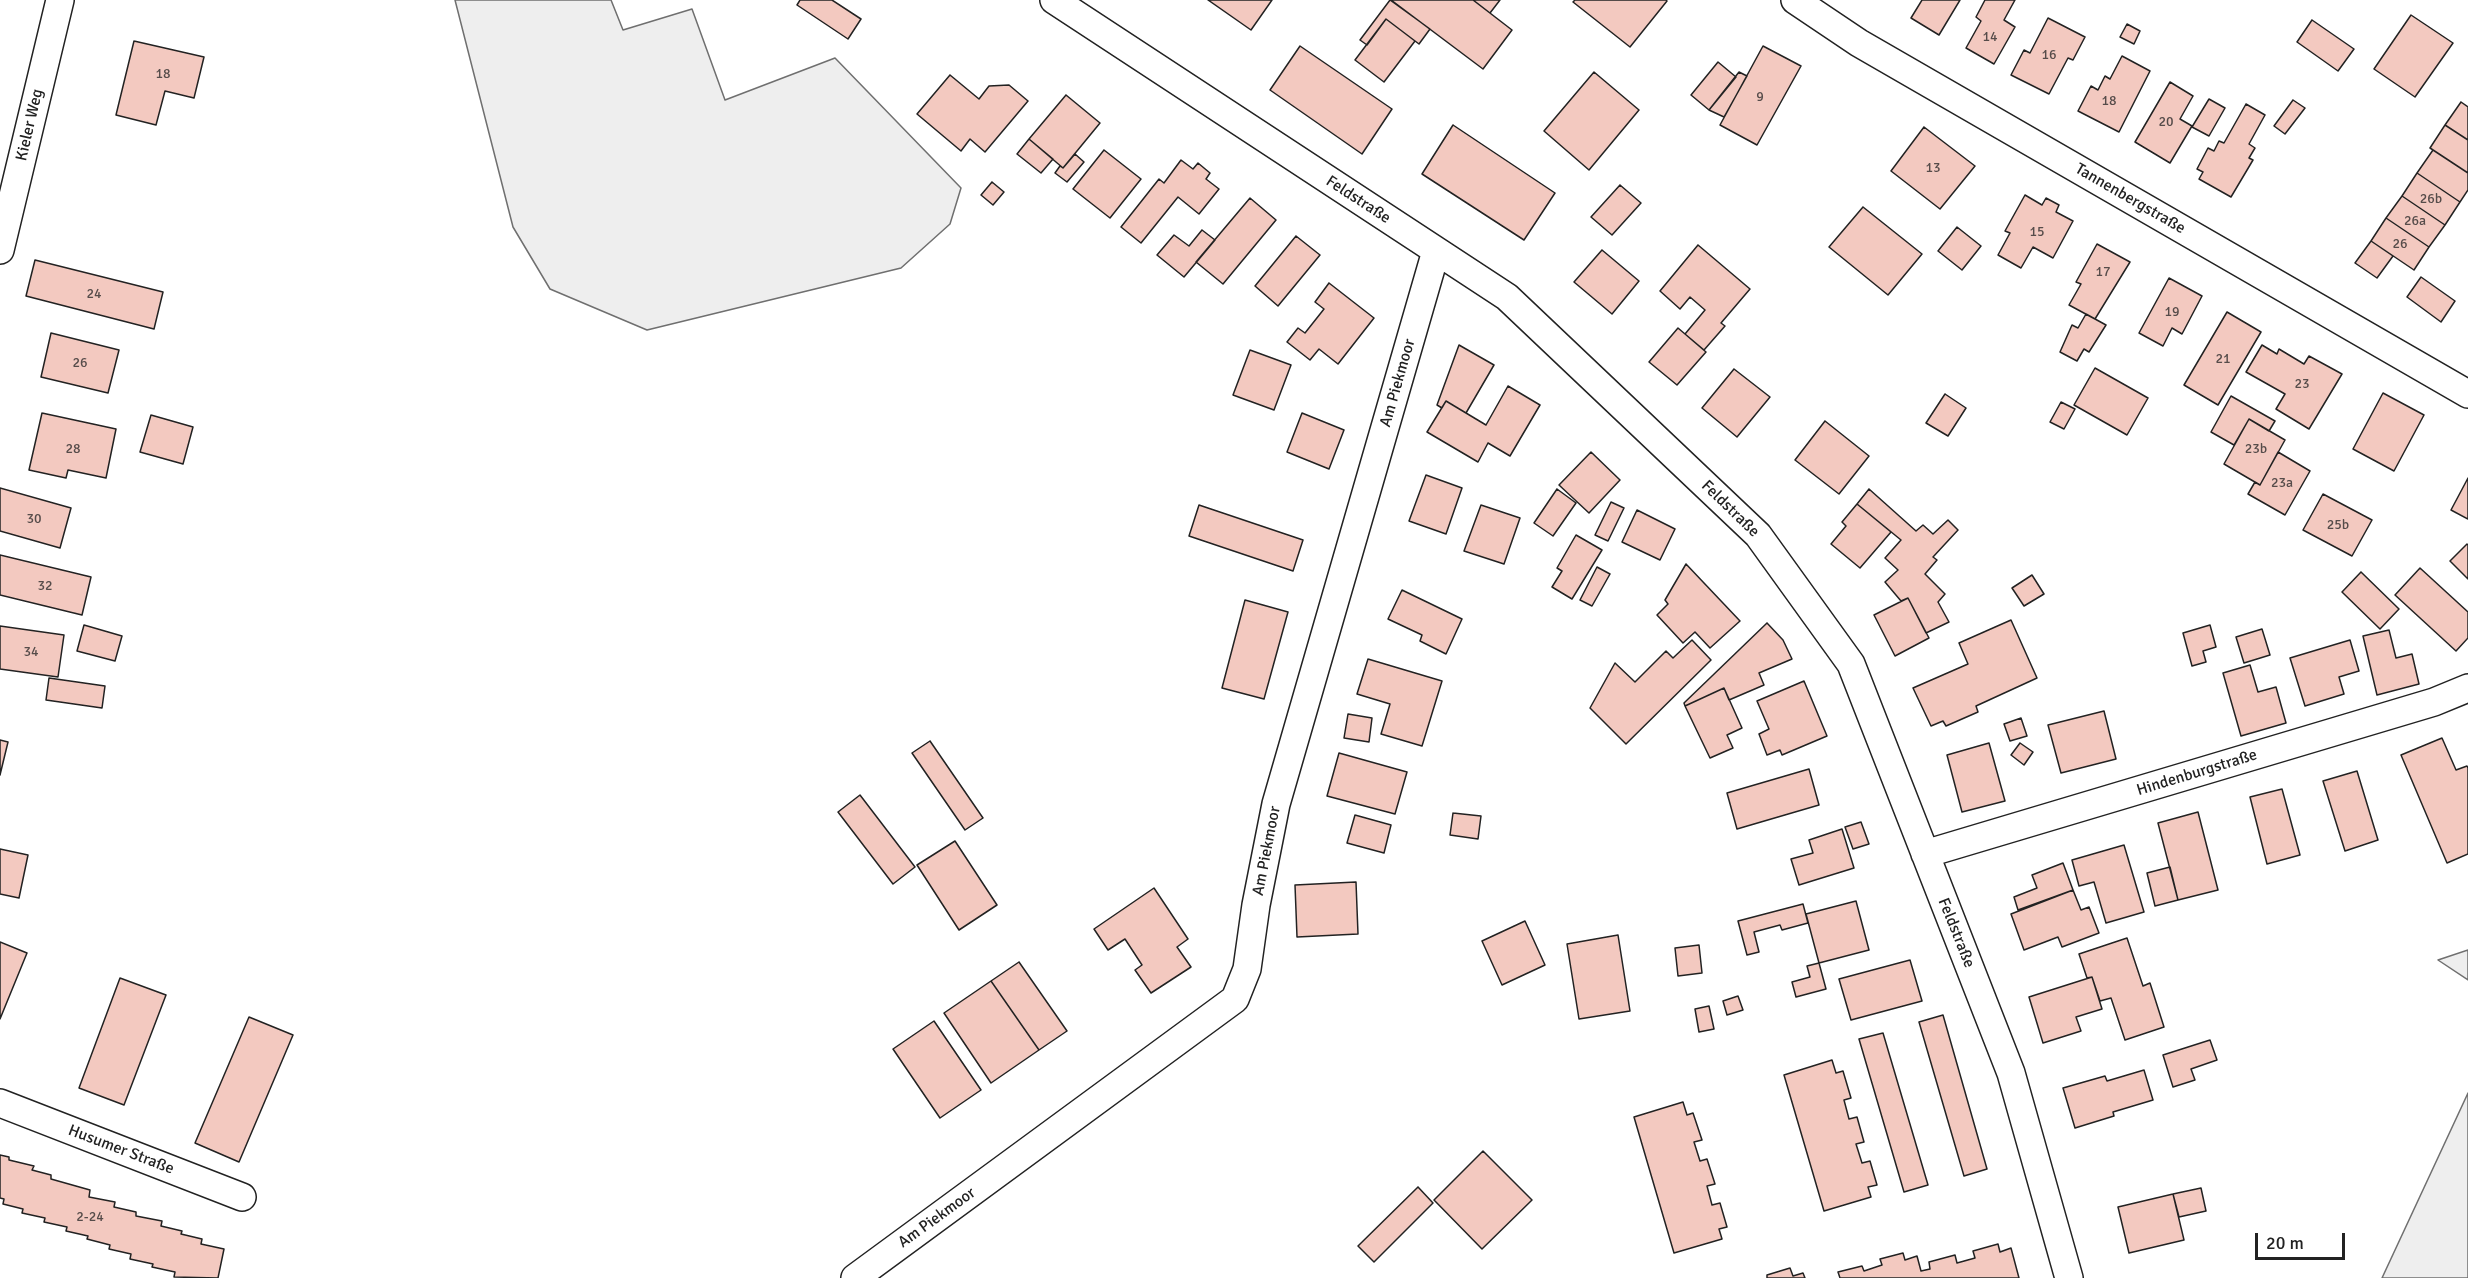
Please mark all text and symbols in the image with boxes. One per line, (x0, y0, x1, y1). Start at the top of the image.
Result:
house number: 14 (1982, 29, 1998, 45)
house number: 16 (2041, 47, 2057, 63)
house number: 18 (155, 66, 171, 82)
street label: Kieler Weg (12, 87, 48, 163)
house number: 9 (1756, 89, 1764, 105)
house number: 18 (2101, 93, 2117, 109)
house number: 20 (2158, 114, 2174, 130)
house number: 13 (1925, 160, 1941, 176)
street label: Tannenbergstraße (2071, 160, 2189, 238)
street label: Feldstraße (1322, 172, 1394, 228)
house number: 26b (2420, 191, 2442, 207)
house number: 26a (2404, 213, 2426, 229)
house number: 15 (2029, 224, 2045, 240)
house number: 26 (2392, 236, 2408, 252)
house number: 17 (2095, 264, 2111, 280)
house number: 24 (86, 286, 102, 302)
house number: 19 (2164, 304, 2180, 320)
street label: Am Piekmoor (1376, 337, 1420, 429)
house number: 21 (2215, 351, 2231, 367)
house number: 26 (72, 355, 88, 371)
house number: 23 (2294, 376, 2310, 392)
house number: 28 (65, 441, 81, 457)
house number: 23b (2245, 441, 2267, 457)
house number: 23a (2271, 475, 2293, 491)
street label: Feldstraße (1697, 477, 1763, 541)
house number: 30 (26, 511, 42, 527)
house number: 25b (2327, 517, 2349, 533)
house number: 32 (37, 578, 53, 594)
house number: 34 (23, 644, 39, 660)
street label: Hindenburgstraße (2134, 746, 2260, 800)
street label: Am Piekmoor (1249, 805, 1285, 897)
street label: Feldstraße (1933, 895, 1979, 971)
street label: Husumer Straße (65, 1121, 177, 1179)
street label: Am Piekmoor (895, 1184, 979, 1252)
house number: 2-24 (76, 1209, 104, 1225)
scale bar (2258, 1221, 2348, 1259)
text: 20 m (2266, 1232, 2304, 1254)

